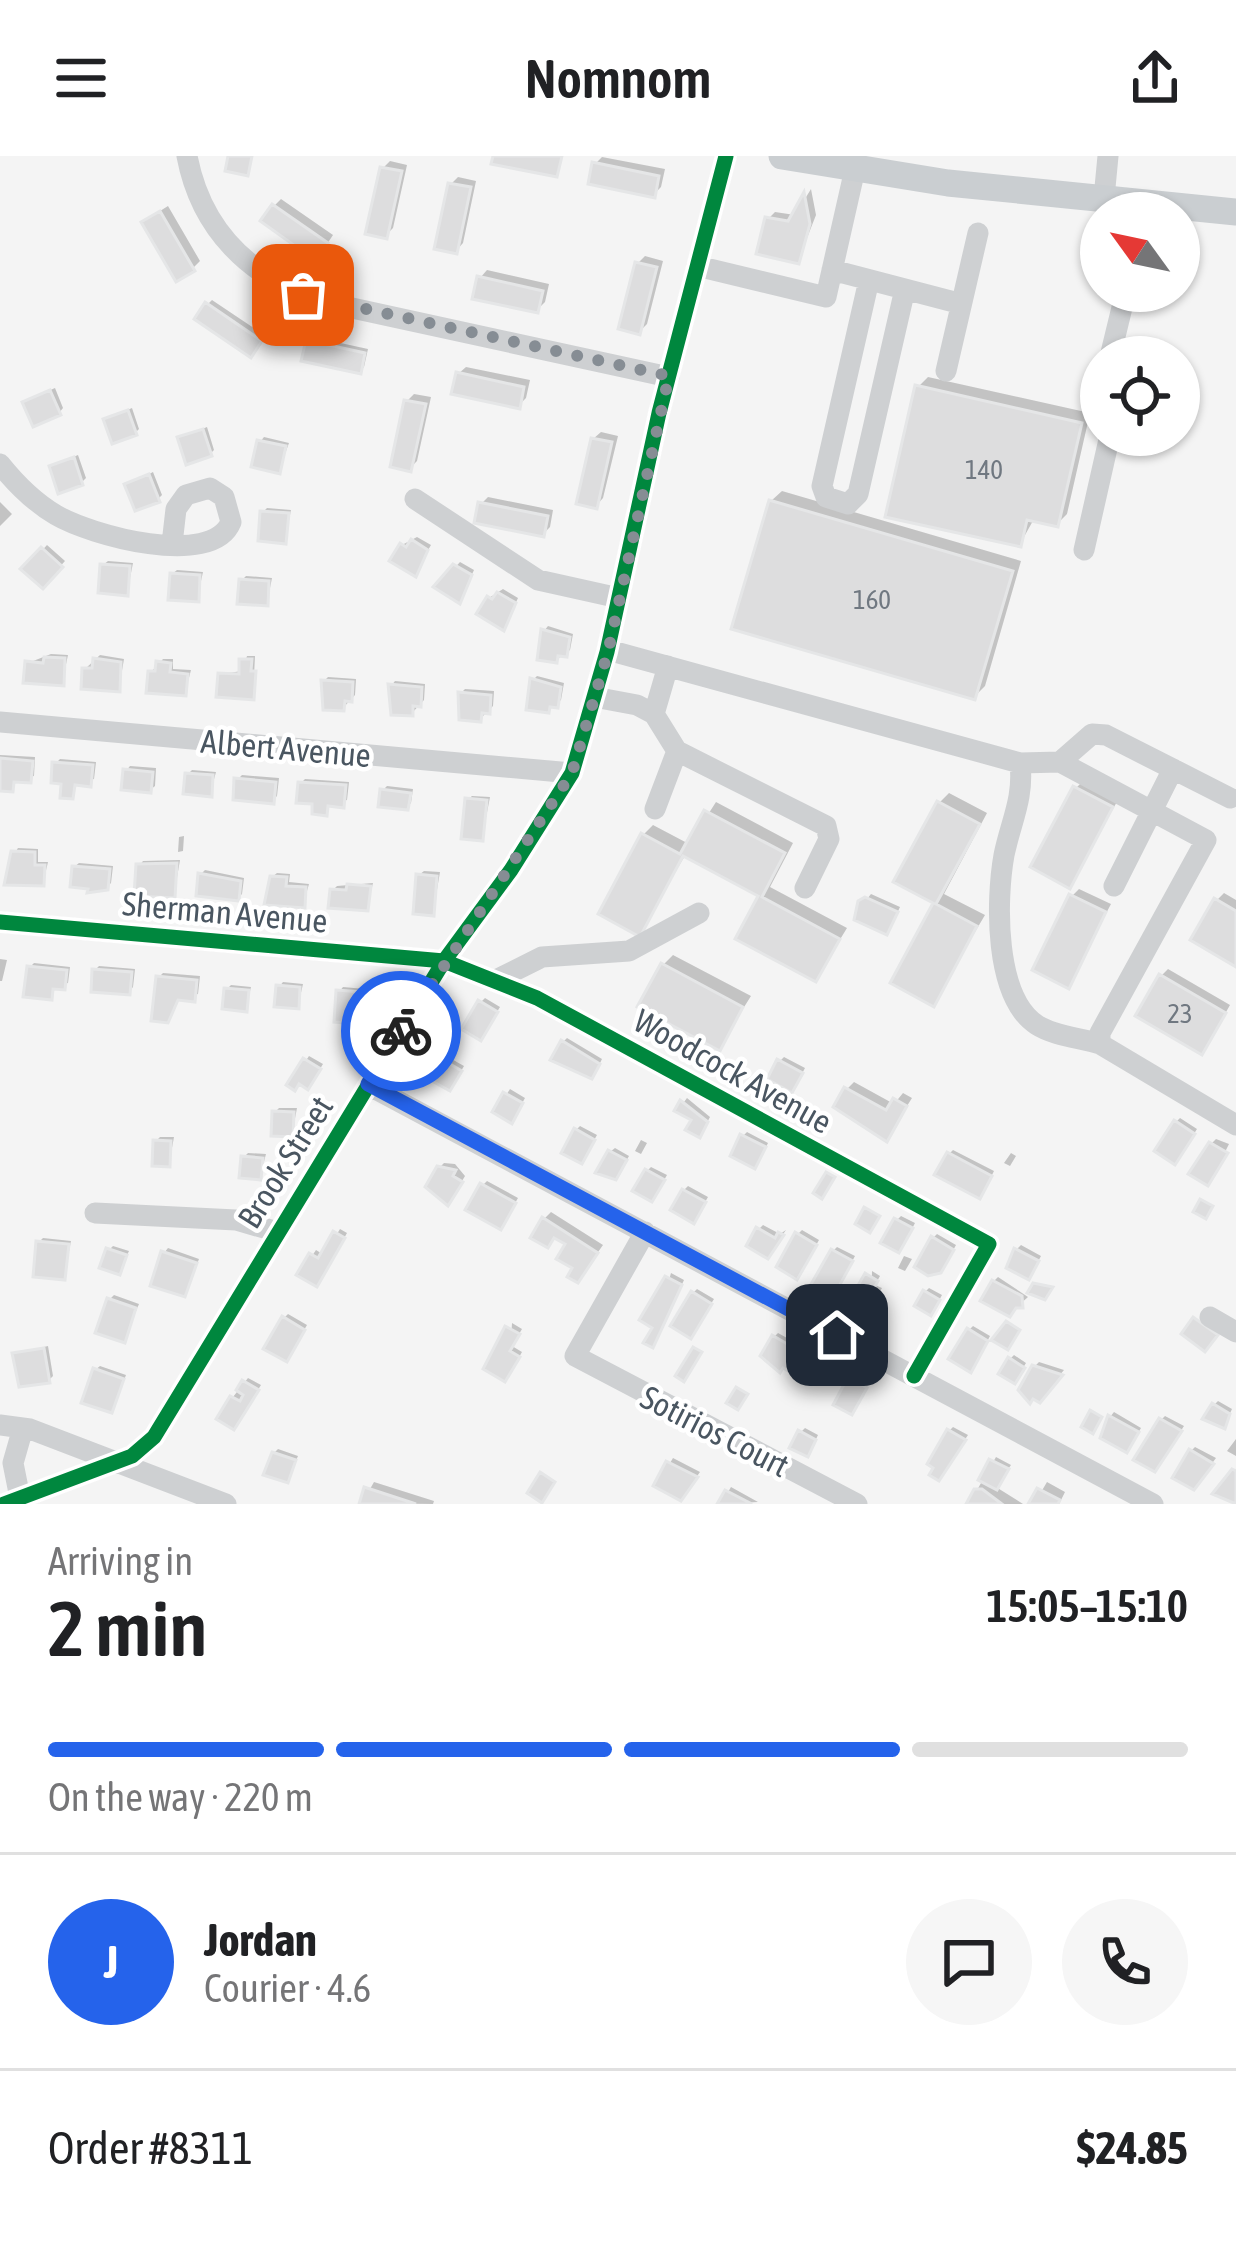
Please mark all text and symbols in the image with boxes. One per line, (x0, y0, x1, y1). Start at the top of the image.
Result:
icon: menu (48, 45, 114, 111)
icon: share (1122, 45, 1188, 111)
text: Nomnom (525, 48, 711, 109)
north arrow (1080, 192, 1200, 312)
map controls (1080, 192, 1200, 456)
pin (252, 244, 354, 346)
icon: bag (270, 262, 336, 328)
button: locate (1080, 336, 1200, 456)
house number: 140 (965, 454, 1003, 485)
house number: 160 (853, 584, 891, 615)
street label: Albert Avenue (200, 722, 372, 774)
street label: Sherman Avenue (121, 884, 329, 940)
courier (341, 971, 461, 1091)
icon: bike (368, 998, 434, 1064)
house number: 23 (1167, 998, 1193, 1029)
street label: Woodcock Avenue (628, 1001, 838, 1141)
street label: Brook Street (230, 1089, 340, 1235)
pin (786, 1284, 888, 1386)
icon: home (804, 1302, 870, 1368)
street label: Sotirios Court (635, 1378, 795, 1484)
text: Arriving in (48, 1539, 193, 1583)
text: 15:05–15:10 (986, 1580, 1188, 1632)
text: 2 min (48, 1583, 207, 1673)
text: On the way · 220 m (48, 1775, 313, 1819)
button: chat (906, 1899, 1032, 2025)
button: phone (1062, 1899, 1188, 2025)
text: Jordan (204, 1914, 317, 1966)
text: J (104, 1936, 118, 1988)
text: Courier · 4.6 (204, 1966, 371, 2010)
text: Order #8311 (48, 2122, 253, 2174)
text: $24.85 (1076, 2122, 1188, 2174)

